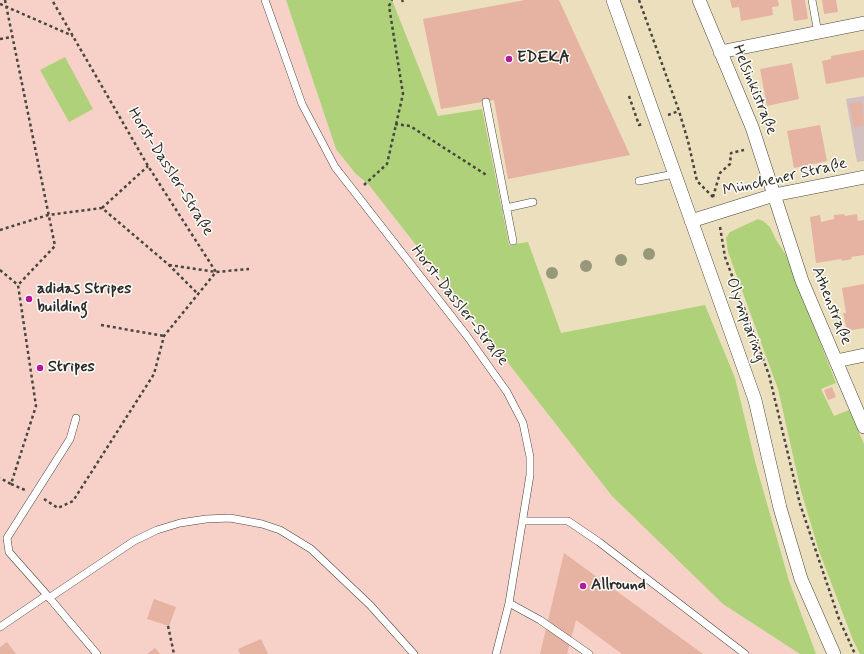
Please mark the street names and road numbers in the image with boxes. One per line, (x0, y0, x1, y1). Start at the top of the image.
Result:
street label: Helsinkistraße (727, 42, 781, 138)
street label: Horst-Dassler-Straße (123, 104, 217, 240)
street label: Münchener Straße (721, 154, 849, 202)
street label: Horst-Dassler-Straße (406, 242, 512, 370)
street label: Athenstraße (807, 264, 855, 348)
street label: Olympiaring (721, 275, 769, 365)

